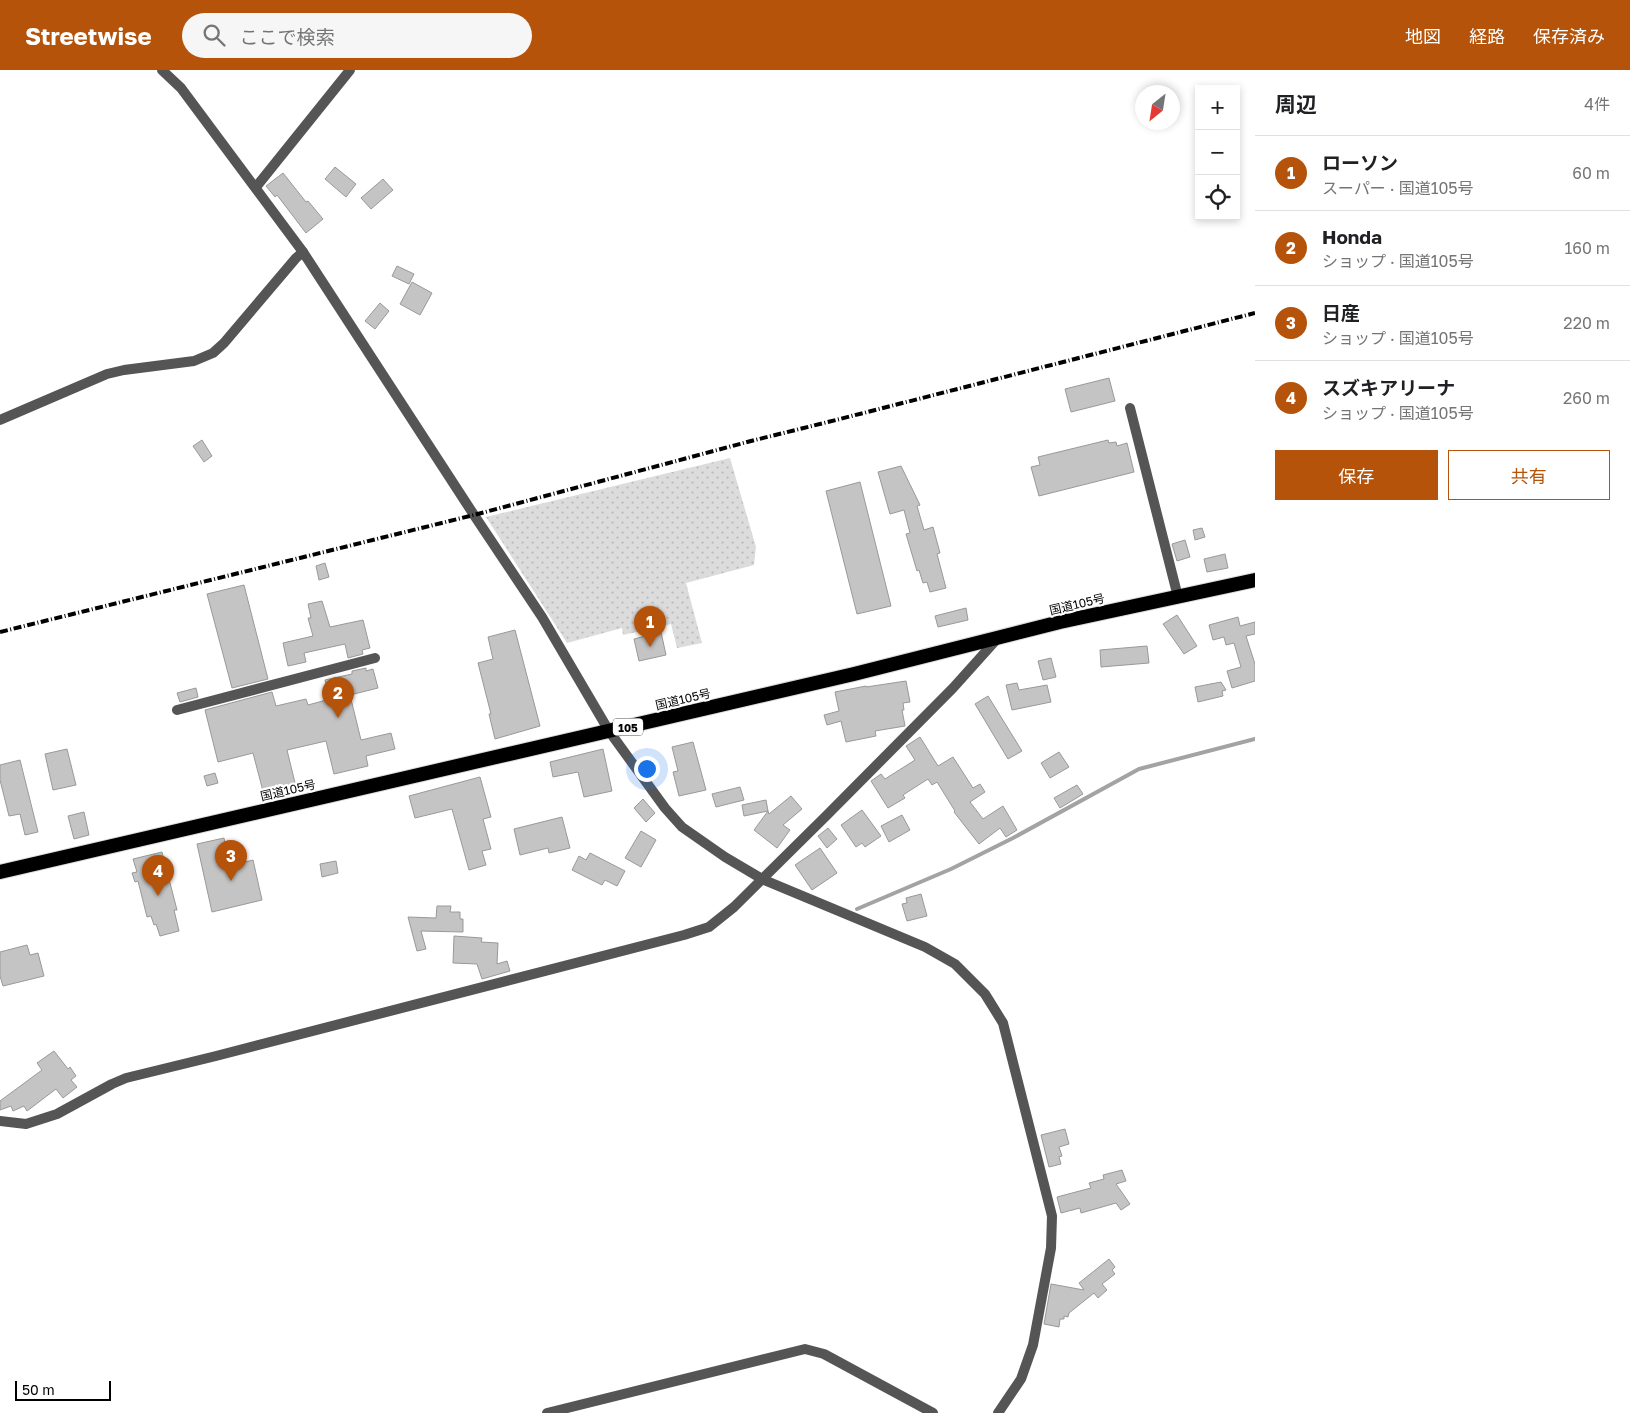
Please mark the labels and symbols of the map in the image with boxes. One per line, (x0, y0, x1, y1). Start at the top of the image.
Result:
north arrow (1135, 85, 1180, 130)
street label: 国道105号 (1048, 590, 1106, 618)
pin: 1 (634, 606, 666, 647)
pin: 2 (322, 677, 354, 718)
street label: 国道105号 (654, 685, 712, 713)
road number: 105 (613, 719, 643, 736)
your location (634, 756, 660, 782)
street label: 国道105号 (259, 776, 317, 804)
pin: 3 (215, 840, 247, 881)
pin: 4 (142, 855, 174, 896)
scale bar (15, 1378, 111, 1401)

